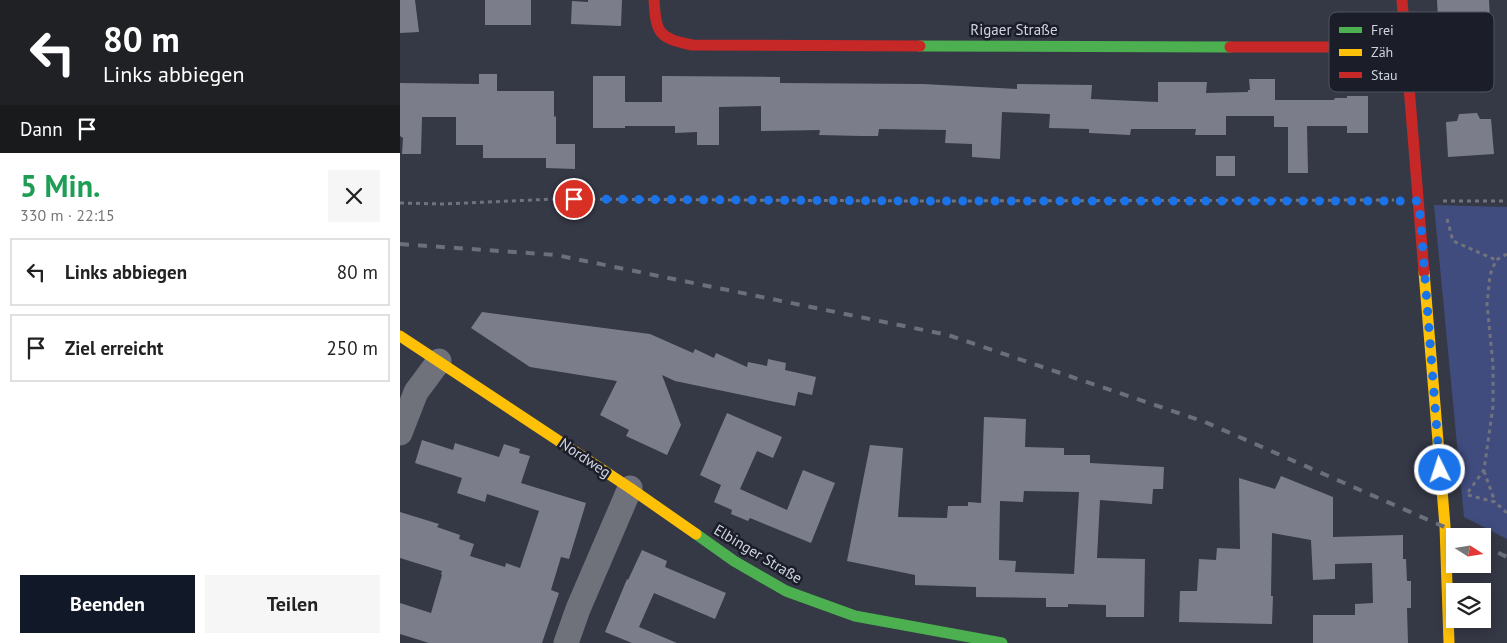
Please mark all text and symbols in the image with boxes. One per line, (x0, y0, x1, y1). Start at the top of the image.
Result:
legend (1329, 12, 1494, 92)
text: 80 m (103, 16, 180, 62)
icon: left (20, 20, 85, 85)
street label: Rigaer Straße (970, 20, 1058, 39)
text: Frei (1371, 21, 1394, 39)
text: Zäh (1371, 43, 1393, 61)
text: Links abbiegen (103, 60, 245, 88)
text: Stau (1371, 66, 1398, 84)
icon: arrive (73, 115, 101, 143)
text: Dann (20, 117, 63, 141)
text: 5 Min. (20, 166, 100, 205)
button: close (328, 170, 380, 222)
pin (553, 178, 595, 220)
icon: arrive (560, 185, 588, 213)
text: 330 m · 22:15 (20, 205, 115, 225)
icon: left (22, 258, 50, 286)
text: Links abbiegen (65, 260, 187, 284)
text: 80 m (337, 260, 378, 284)
icon: arrive (22, 334, 50, 362)
text: Ziel erreicht (65, 336, 163, 360)
text: 250 m (326, 336, 378, 360)
street label: Nordweg (556, 434, 615, 482)
position arrow (1413, 443, 1465, 495)
street label: Elbinger Straße (711, 520, 806, 587)
north arrow (1446, 528, 1491, 572)
map controls (1446, 528, 1491, 628)
button: Beenden (20, 575, 195, 633)
button: Teilen (205, 575, 380, 633)
button: layers (1446, 583, 1491, 628)

